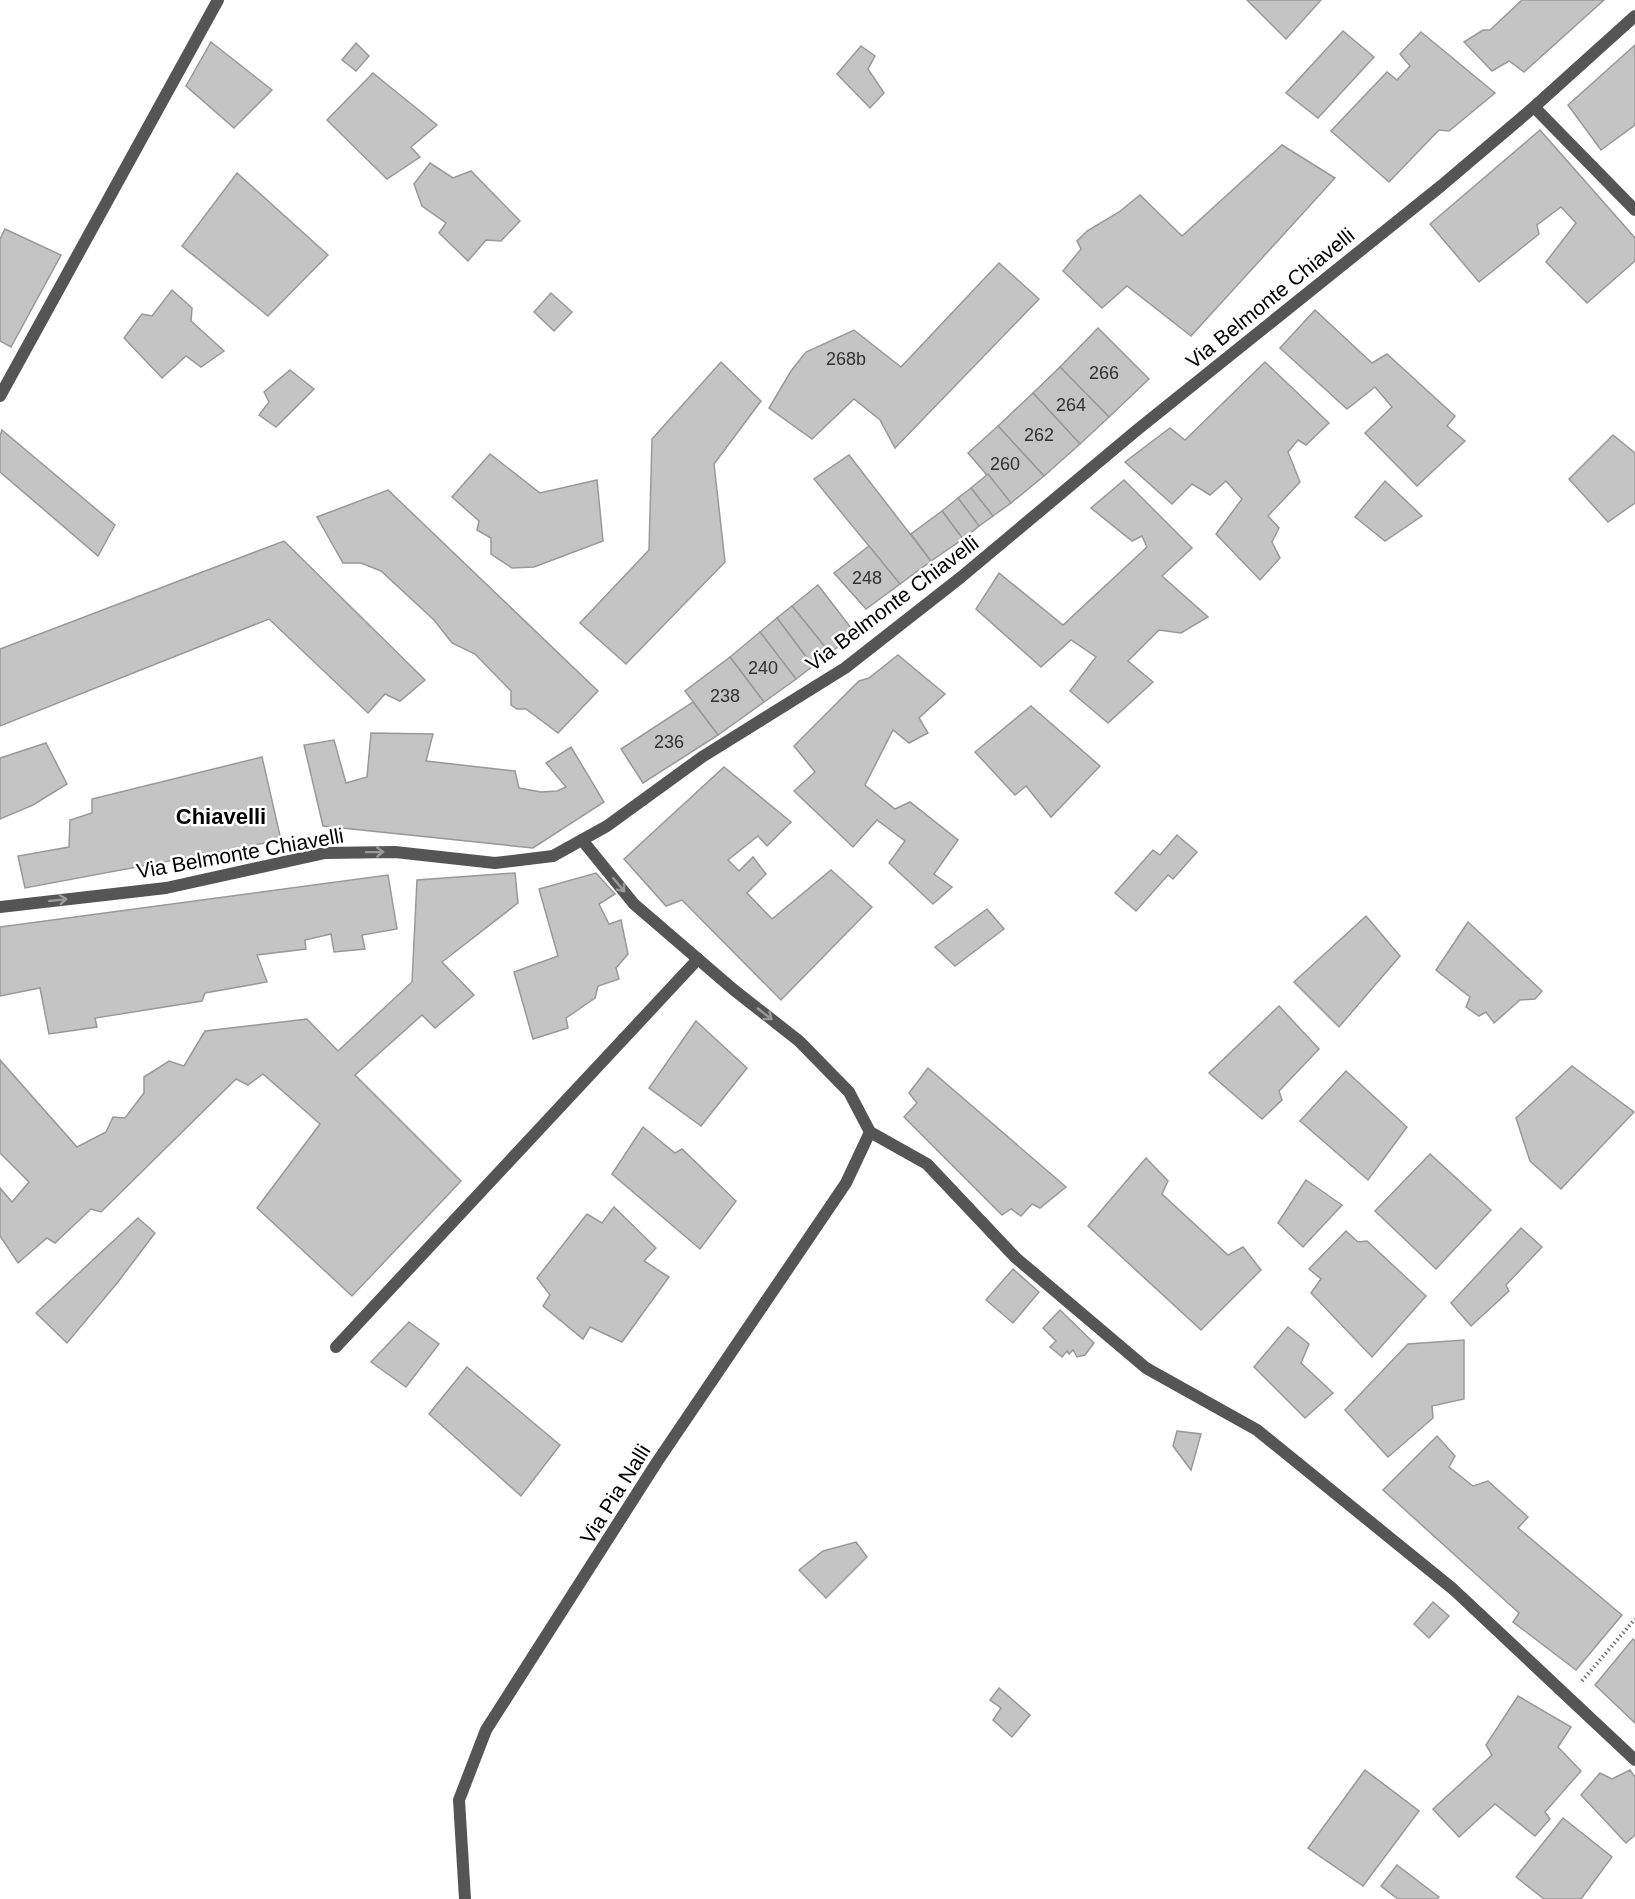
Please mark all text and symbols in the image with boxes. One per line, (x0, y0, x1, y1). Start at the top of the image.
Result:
street label: Via Belmonte Chiavelli (1181, 223, 1359, 373)
house number: 268b (826, 349, 866, 369)
house number: 266 (1089, 363, 1119, 383)
house number: 264 (1056, 395, 1086, 415)
house number: 262 (1024, 425, 1054, 445)
house number: 260 (990, 454, 1020, 474)
street label: Via Belmonte Chiavelli (801, 531, 983, 675)
house number: 248 (852, 568, 882, 588)
house number: 240 (748, 658, 778, 678)
house number: 238 (710, 686, 740, 706)
house number: 236 (654, 732, 684, 752)
district label: Chiavelli (176, 804, 266, 829)
street label: Via Belmonte Chiavelli (135, 823, 345, 883)
one-way arrow (364, 847, 384, 858)
one-way arrow (612, 877, 626, 892)
one-way arrow (48, 894, 67, 905)
one-way arrow (757, 1008, 773, 1021)
street label: Via Pia Nalli (575, 1440, 655, 1548)

